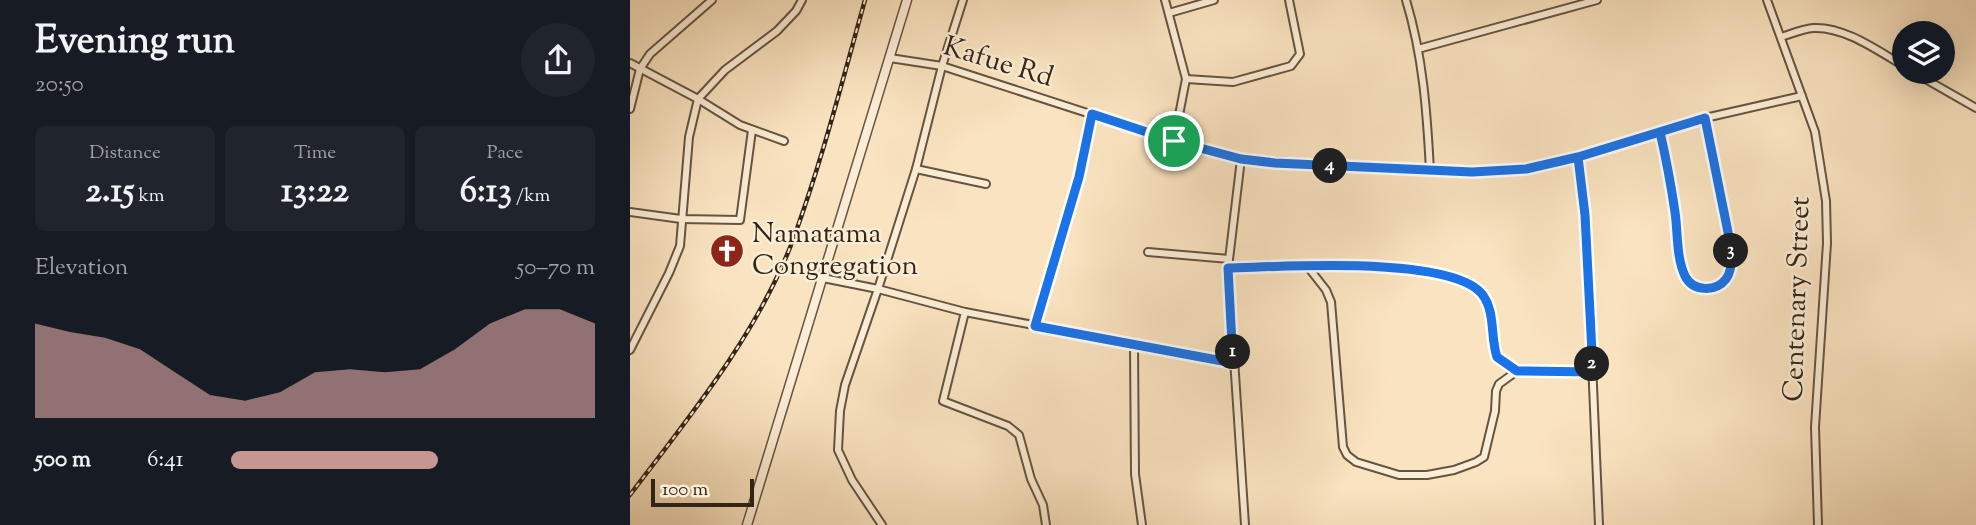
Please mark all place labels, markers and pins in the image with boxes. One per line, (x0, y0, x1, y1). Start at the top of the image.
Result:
pin (1144, 111, 1204, 171)
pin: 4 (1312, 148, 1348, 184)
place label: Namatama Congregation (752, 215, 918, 287)
church icon: Namatama Congregation (708, 232, 746, 270)
pin: 3 (1714, 233, 1748, 268)
pin: 1 (1216, 334, 1250, 370)
pin: 2 (1574, 346, 1609, 382)

